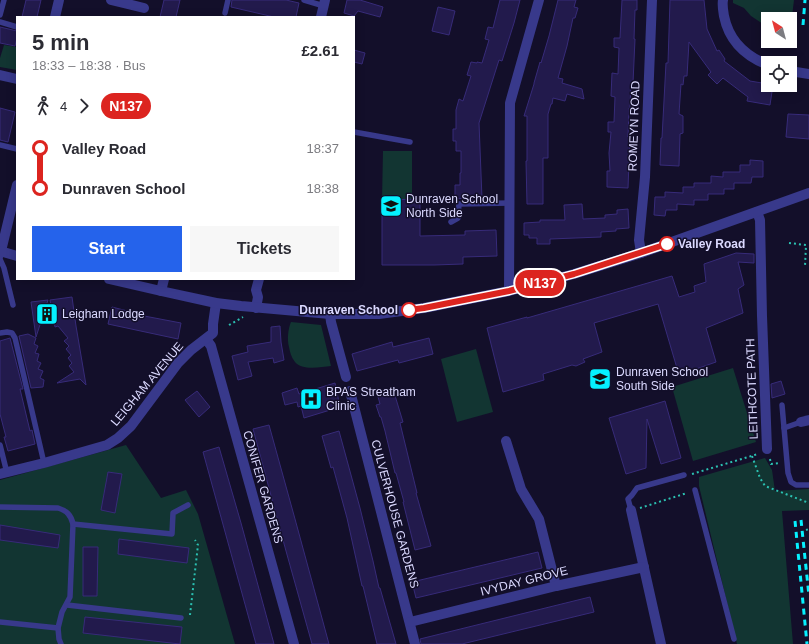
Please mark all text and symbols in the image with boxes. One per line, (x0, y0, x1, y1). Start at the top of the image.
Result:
north arrow (761, 12, 797, 48)
map controls (761, 12, 797, 92)
text: 5 min (32, 30, 89, 55)
text: £2.61 (301, 42, 339, 59)
button: locate (761, 56, 797, 92)
text: 18:33 – 18:38 · Bus (32, 58, 145, 73)
street label: ROMEYN ROAD (625, 80, 643, 172)
icon: walk (32, 95, 54, 117)
icon: forward (73, 95, 95, 117)
text: N137 (109, 98, 143, 114)
text: 4 (60, 99, 67, 114)
text: Valley Road (62, 140, 146, 157)
text: 18:37 (306, 141, 339, 156)
text: Dunraven School (62, 180, 185, 197)
text: 18:38 (306, 181, 339, 196)
place label: Dunraven School North Side (406, 192, 498, 220)
school or university icon: Dunraven School North Side (378, 193, 404, 219)
button: Start (32, 226, 182, 272)
button: Tickets (190, 226, 339, 272)
marker: Valley Road (659, 236, 675, 252)
place label: Valley Road (678, 237, 745, 251)
line badge: N137 (512, 270, 568, 296)
text: N137 (523, 275, 557, 291)
building icon: Leigham Lodge (34, 301, 60, 327)
marker: Dunraven School (401, 302, 417, 318)
place label: Dunraven School (299, 303, 398, 317)
place label: Leigham Lodge (62, 307, 145, 321)
street label: LEITHCOTE PATH (743, 338, 761, 440)
street label: LEIGHAM AVENUE (108, 339, 186, 429)
place label: Dunraven School South Side (616, 365, 708, 393)
school or university icon: Dunraven School South Side (587, 366, 613, 392)
place label: BPAS Streatham Clinic (326, 385, 416, 413)
hospital icon: BPAS Streatham Clinic (298, 386, 324, 412)
street label: CONIFER GARDENS (240, 429, 286, 545)
street label: CULVERHOUSE GARDENS (368, 438, 422, 590)
street label: IVYDAY GROVE (479, 563, 569, 599)

